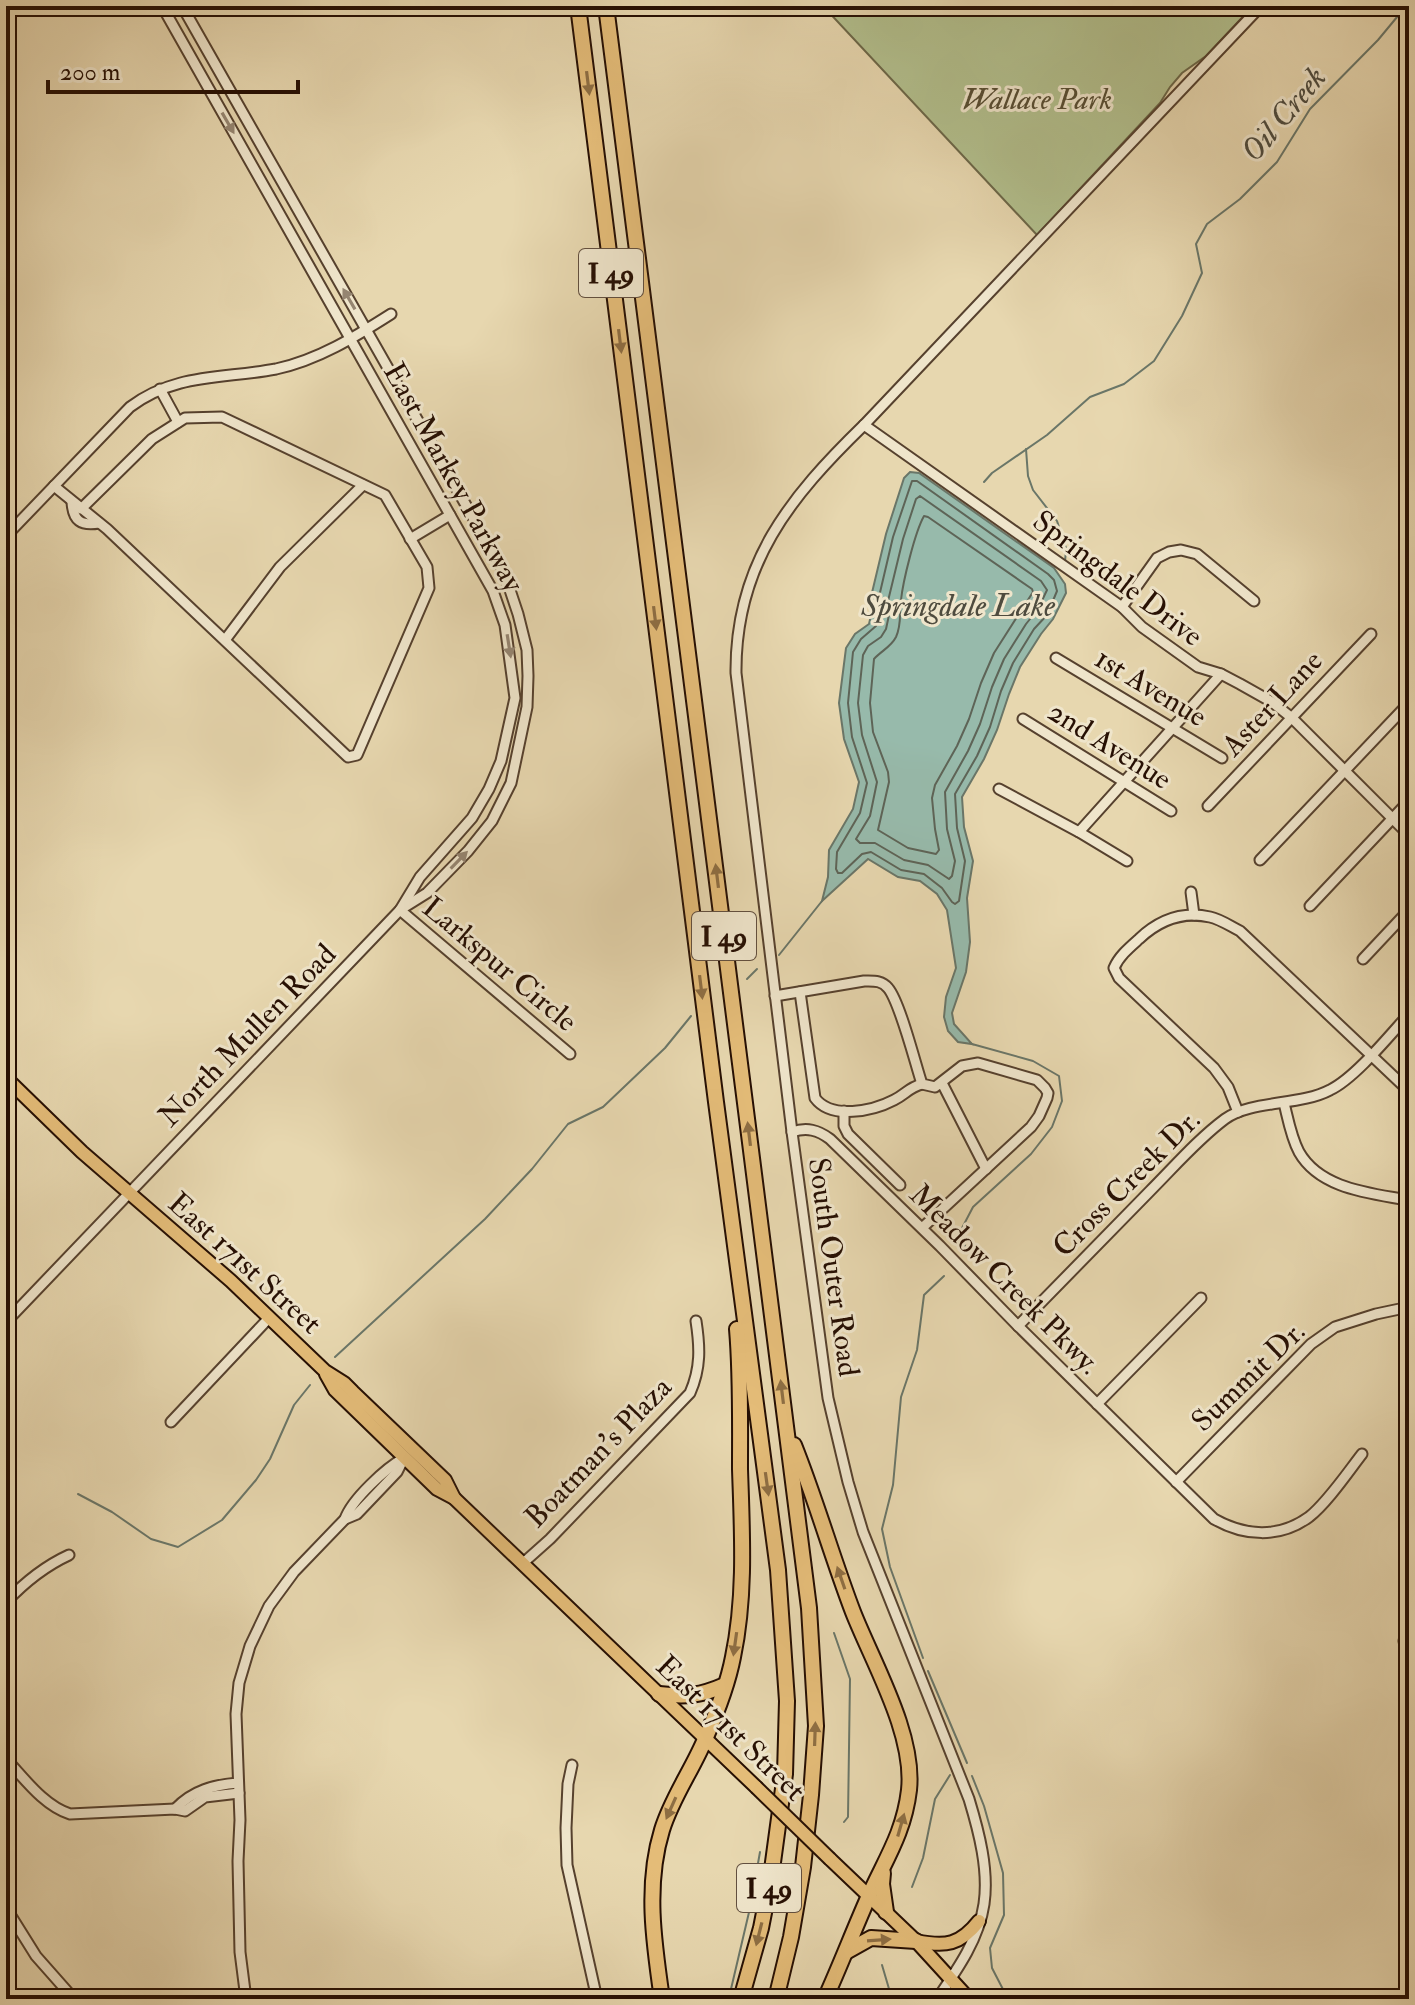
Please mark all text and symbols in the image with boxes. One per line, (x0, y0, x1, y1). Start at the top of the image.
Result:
scale bar (48, 44, 298, 94)
text: 200 m (60, 57, 121, 88)
water label: Oil Creek (1232, 59, 1335, 171)
one-way arrow (581, 71, 594, 96)
park label: Wallace Park (962, 81, 1112, 118)
one-way arrow (221, 111, 235, 134)
road number: I 49 (579, 249, 643, 297)
one-way arrow (342, 288, 356, 310)
one-way arrow (614, 329, 627, 354)
street label: East Markey Parkway (375, 356, 532, 599)
street label: Springdale Drive (1025, 502, 1210, 654)
water label: Springdale Lake (860, 586, 1055, 626)
one-way arrow (648, 605, 661, 630)
one-way arrow (503, 634, 515, 659)
street label: 1st Avenue (1088, 640, 1213, 735)
street label: Aster Lane (1213, 643, 1331, 765)
street label: 2nd Avenue (1041, 693, 1178, 798)
one-way arrow (449, 851, 468, 870)
one-way arrow (710, 863, 723, 888)
street label: Larkspur Circle (415, 889, 585, 1040)
road number: I 49 (692, 912, 756, 960)
street label: North Mullen Road (151, 936, 344, 1134)
one-way arrow (695, 975, 708, 1000)
street label: Cross Creek Dr. (1045, 1102, 1208, 1265)
one-way arrow (742, 1121, 755, 1146)
street label: South Outer Road (800, 1155, 867, 1379)
street label: Meadow Creek Pkwy. (902, 1176, 1108, 1382)
street label: East 171st Street (160, 1185, 329, 1342)
street label: Summit Dr. (1184, 1313, 1313, 1439)
street label: Boatman's Plaza (517, 1369, 680, 1535)
one-way arrow (775, 1379, 788, 1404)
one-way arrow (760, 1472, 773, 1497)
one-way arrow (835, 1566, 847, 1590)
one-way arrow (728, 1632, 741, 1657)
street label: East 171st Street (648, 1648, 814, 1809)
one-way arrow (808, 1721, 821, 1746)
one-way arrow (665, 1796, 678, 1819)
one-way arrow (895, 1812, 908, 1836)
road number: I 49 (737, 1864, 801, 1912)
one-way arrow (753, 1921, 765, 1946)
one-way arrow (867, 1933, 892, 1946)

